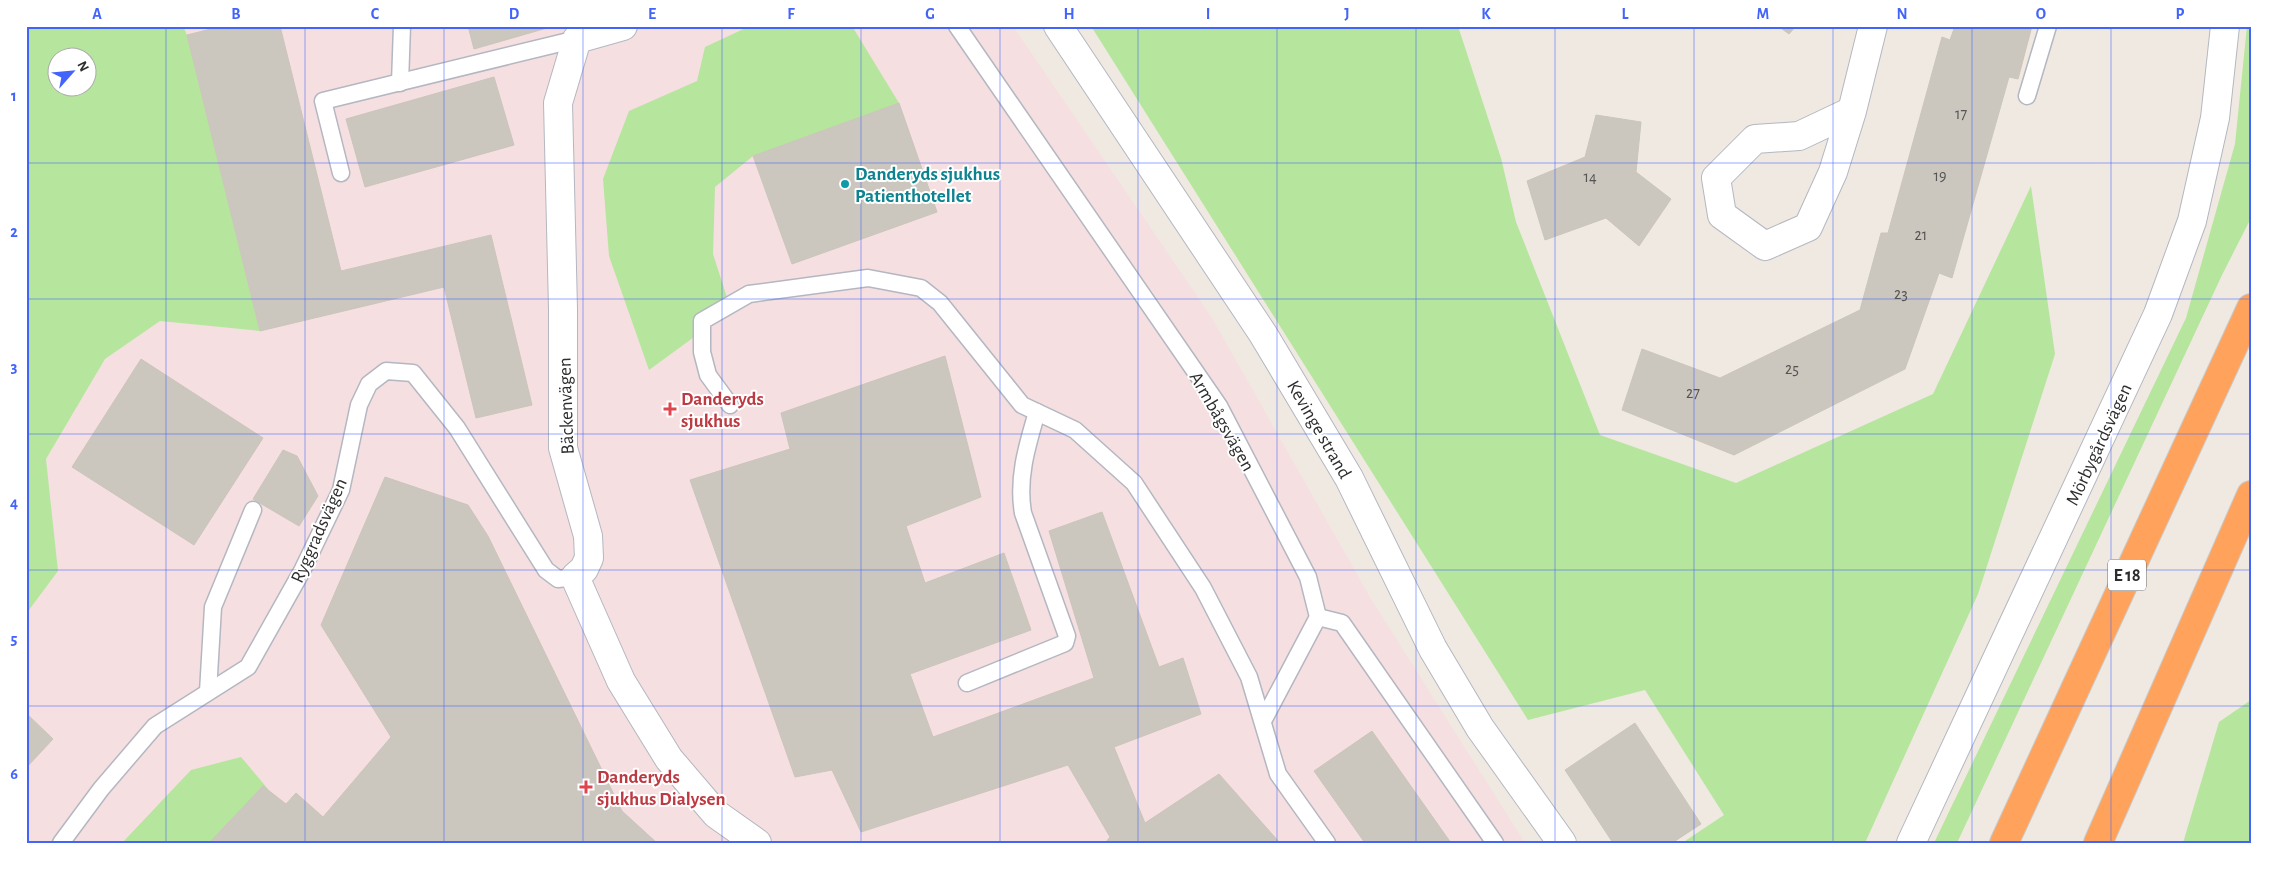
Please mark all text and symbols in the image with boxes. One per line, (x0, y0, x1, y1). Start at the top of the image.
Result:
text: A (92, 6, 102, 22)
text: B (231, 6, 241, 22)
text: C (371, 6, 380, 22)
text: D (509, 6, 520, 22)
text: E (648, 6, 656, 22)
text: F (787, 6, 795, 22)
text: G (925, 6, 935, 22)
text: H (1063, 6, 1075, 22)
text: I (1206, 6, 1210, 22)
text: J (1344, 6, 1350, 22)
text: K (1481, 6, 1491, 22)
text: L (1622, 6, 1629, 22)
text: M (1757, 6, 1769, 22)
text: N (1896, 6, 1908, 22)
text: O (2036, 6, 2046, 22)
text: P (2176, 6, 2185, 22)
north arrow (48, 48, 98, 98)
text: N (74, 59, 91, 74)
text: 1 (11, 88, 17, 104)
house number: 17 (1955, 106, 1967, 122)
place label: Danderyds sjukhus Patienthotellet (855, 165, 1000, 206)
house number: 19 (1933, 168, 1947, 184)
house number: 14 (1583, 169, 1597, 185)
marker: Danderyds sjukhus Patienthotellet (839, 178, 851, 190)
text: 2 (10, 224, 18, 240)
house number: 21 (1915, 227, 1927, 243)
house number: 23 (1894, 286, 1908, 302)
street label: Bäckenvägen (555, 357, 578, 455)
text: 3 (11, 359, 18, 375)
house number: 25 (1785, 361, 1799, 377)
street label: Armbågsvägen (1186, 369, 1258, 475)
street label: Kevinge strand (1283, 378, 1354, 482)
street label: Mörbygårdsvägen (2063, 381, 2136, 508)
house number: 27 (1686, 385, 1700, 401)
place label: Danderyds sjukhus (681, 390, 764, 431)
marker: Danderyds sjukhus (663, 402, 677, 416)
street label: Ryggradsvägen (288, 475, 351, 586)
text: 4 (10, 495, 18, 511)
road number: E 18 (2108, 560, 2146, 590)
text: 5 (11, 631, 18, 647)
text: 6 (10, 766, 18, 782)
place label: Danderyds sjukhus Dialysen (597, 768, 726, 809)
marker: Danderyds sjukhus Dialysen (579, 780, 593, 794)

